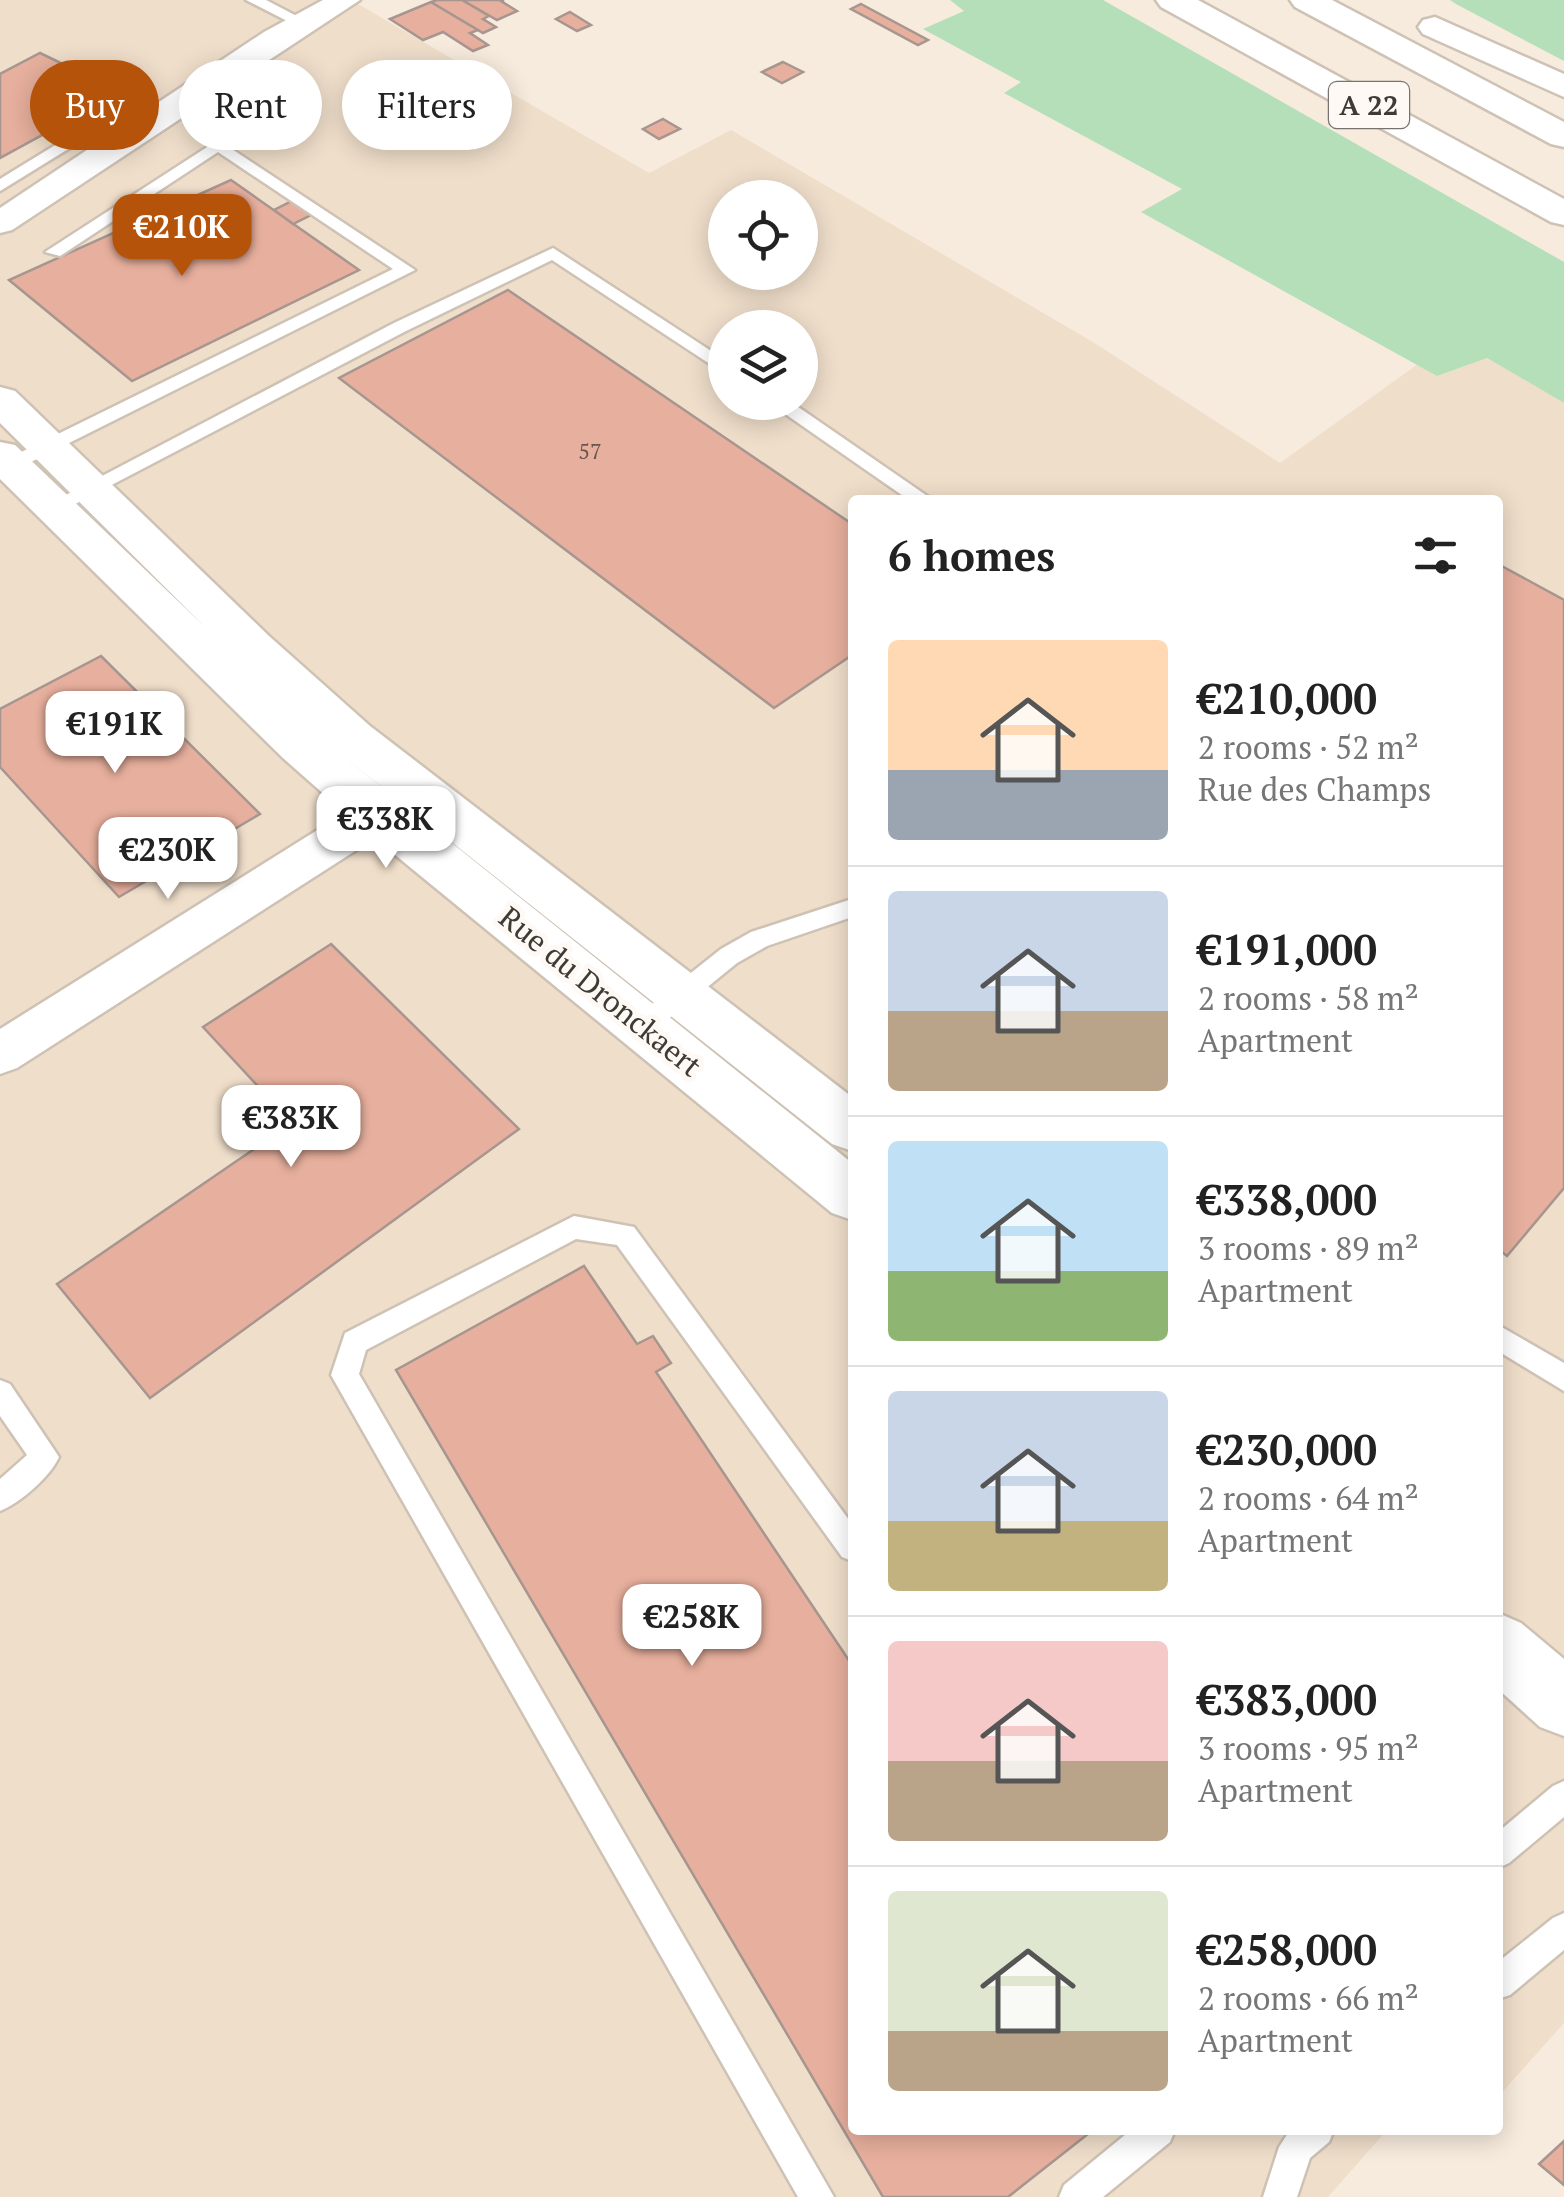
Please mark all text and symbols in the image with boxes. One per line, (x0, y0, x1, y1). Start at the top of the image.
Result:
chip: Buy (30, 60, 159, 150)
chip: Rent (179, 60, 322, 150)
chip: Filters (342, 60, 512, 150)
road number: A 22 (1329, 82, 1409, 128)
map controls (708, 180, 818, 420)
button: locate (708, 180, 818, 290)
pin: €210K (112, 194, 252, 279)
text: €210K (134, 205, 230, 247)
button: layers (708, 310, 818, 420)
house number: 57 (578, 436, 602, 465)
text: 6 homes (888, 527, 1055, 583)
icon: filters (1408, 528, 1463, 583)
text: €210,000 (1198, 670, 1377, 726)
icon: home (968, 680, 1088, 800)
pin: €191K (45, 691, 185, 776)
text: €191K (67, 702, 163, 744)
text: 2 rooms · 52 m² (1198, 726, 1419, 768)
text: Rue des Champs (1198, 768, 1431, 810)
pin: €338K (316, 786, 456, 871)
text: €338K (338, 797, 434, 839)
pin: €230K (98, 817, 238, 902)
text: €230K (120, 828, 216, 870)
street label: Rue du Dronckaert (491, 897, 710, 1085)
text: €191,000 (1198, 921, 1377, 977)
icon: home (968, 931, 1088, 1051)
text: 2 rooms · 58 m² (1198, 977, 1419, 1019)
text: Apartment (1198, 1019, 1353, 1061)
pin: €383K (221, 1085, 361, 1170)
text: €383K (243, 1096, 339, 1138)
text: €338,000 (1198, 1171, 1377, 1227)
icon: home (968, 1181, 1088, 1301)
text: 3 rooms · 89 m² (1198, 1227, 1419, 1269)
text: Apartment (1198, 1269, 1353, 1311)
text: €230,000 (1198, 1421, 1377, 1477)
icon: home (968, 1431, 1088, 1551)
text: 2 rooms · 64 m² (1198, 1477, 1419, 1519)
text: Apartment (1198, 1519, 1353, 1561)
pin: €258K (622, 1584, 762, 1669)
text: €258K (644, 1595, 740, 1637)
text: €383,000 (1198, 1671, 1377, 1727)
icon: home (968, 1681, 1088, 1801)
text: 3 rooms · 95 m² (1198, 1727, 1419, 1769)
text: Apartment (1198, 1769, 1353, 1811)
text: €258,000 (1198, 1921, 1377, 1977)
icon: home (968, 1931, 1088, 2051)
text: 2 rooms · 66 m² (1198, 1977, 1419, 2019)
text: Apartment (1198, 2019, 1353, 2061)

